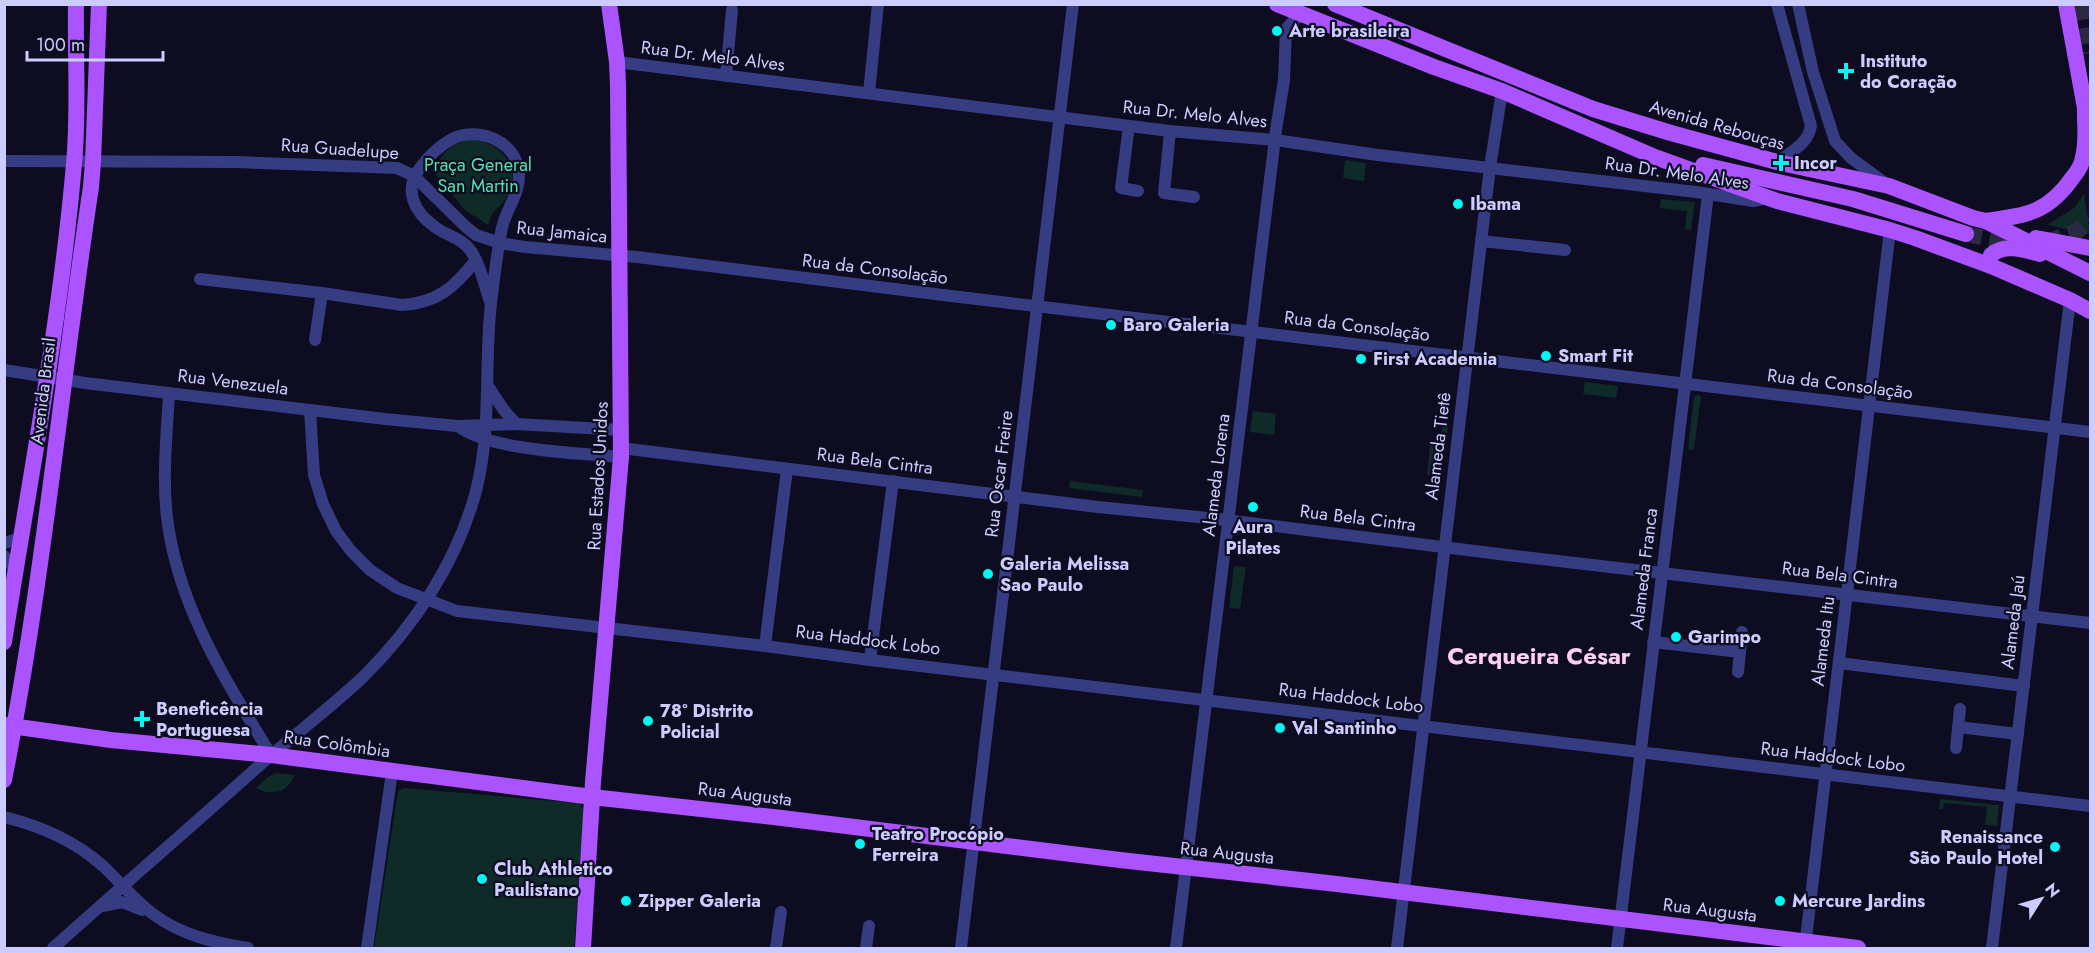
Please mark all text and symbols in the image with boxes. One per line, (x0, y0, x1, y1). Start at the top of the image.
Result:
place label: Arte brasileira (1288, 18, 1410, 44)
scale bar (27, 24, 164, 62)
marker: Arte brasileira (1270, 24, 1284, 38)
text: 100 m (36, 32, 85, 58)
street label: Rua Dr. Melo Alves (639, 34, 787, 78)
place label: Instituto do Coração (1860, 48, 1957, 95)
marker: Instituto do Coração (1837, 62, 1855, 80)
street label: Rua Dr. Melo Alves (1121, 93, 1269, 135)
street label: Avenida Rebouças (1646, 93, 1788, 157)
street label: Rua Guadelupe (280, 132, 400, 166)
street label: Rua Dr. Melo Alves (1603, 150, 1751, 196)
place label: Incor (1794, 150, 1838, 176)
park label: Praça General San Martin (424, 152, 532, 199)
marker: Incor (1772, 154, 1790, 172)
place label: Ibama (1470, 191, 1521, 217)
marker: Ibama (1451, 197, 1465, 211)
street label: Rua Jamaica (515, 214, 609, 250)
street label: Rua da Consolação (801, 247, 949, 291)
street label: Rua da Consolação (1283, 304, 1431, 348)
place label: Baro Galeria (1123, 312, 1229, 338)
marker: Baro Galeria (1104, 318, 1118, 332)
street label: Avenida Brasil (24, 336, 62, 446)
place label: Smart Fit (1558, 343, 1633, 369)
place label: First Academia (1373, 346, 1497, 372)
marker: Smart Fit (1539, 349, 1553, 363)
marker: First Academia (1354, 352, 1368, 366)
street label: Rua Venezuela (176, 362, 290, 402)
street label: Rua da Consolação (1766, 362, 1914, 406)
street label: Alameda Tietê (1419, 391, 1457, 501)
street label: Rua Estados Unidos (581, 401, 615, 551)
street label: Rua Oscar Freire (978, 409, 1020, 539)
street label: Alameda Lorena (1196, 412, 1236, 538)
street label: Rua Bela Cintra (815, 441, 935, 481)
street label: Rua Bela Cintra (1298, 498, 1418, 538)
marker: Aura Pilates (1246, 500, 1260, 514)
street label: Alameda Franca (1624, 507, 1664, 631)
place label: Aura Pilates (1226, 514, 1281, 561)
place label: Galeria Melissa Sao Paulo (1000, 551, 1129, 598)
street label: Rua Bela Cintra (1780, 555, 1900, 595)
marker: Galeria Melissa Sao Paulo (981, 567, 995, 581)
street label: Alameda Jaú (1994, 573, 2032, 671)
street label: Alameda Itu (1805, 595, 1841, 687)
street label: Rua Haddock Lobo (794, 618, 942, 662)
place label: Garimpo (1688, 624, 1762, 650)
marker: Garimpo (1669, 630, 1683, 644)
district label: Cerqueira César (1447, 638, 1631, 673)
street label: Rua Haddock Lobo (1277, 676, 1425, 720)
place label: Beneficência Portuguesa (156, 696, 263, 743)
place label: 78º Distrito Policial (660, 698, 754, 745)
marker: Beneficência Portuguesa (133, 710, 151, 728)
marker: 78º Distrito Policial (641, 714, 655, 728)
place label: Val Santinho (1291, 715, 1397, 741)
marker: Val Santinho (1273, 721, 1287, 735)
street label: Rua Colômbia (282, 724, 392, 764)
street label: Rua Haddock Lobo (1759, 735, 1907, 779)
street label: Rua Augusta (697, 775, 793, 813)
place label: Teatro Procópio Ferreira (872, 821, 1004, 868)
place label: Renaissance São Paulo Hotel (1909, 824, 2043, 871)
street label: Rua Augusta (1179, 835, 1275, 871)
marker: Teatro Procópio Ferreira (853, 837, 867, 851)
marker: Renaissance São Paulo Hotel (2048, 840, 2062, 854)
place label: Club Athletico Paulistano (494, 856, 613, 903)
north arrow (2011, 869, 2071, 929)
marker: Club Athletico Paulistano (475, 872, 489, 886)
text: N (2040, 878, 2066, 902)
place label: Zipper Galeria (638, 888, 761, 914)
place label: Mercure Jardins (1792, 888, 1925, 914)
street label: Rua Augusta (1662, 891, 1758, 929)
marker: Zipper Galeria (619, 894, 633, 908)
marker: Mercure Jardins (1773, 894, 1787, 908)

